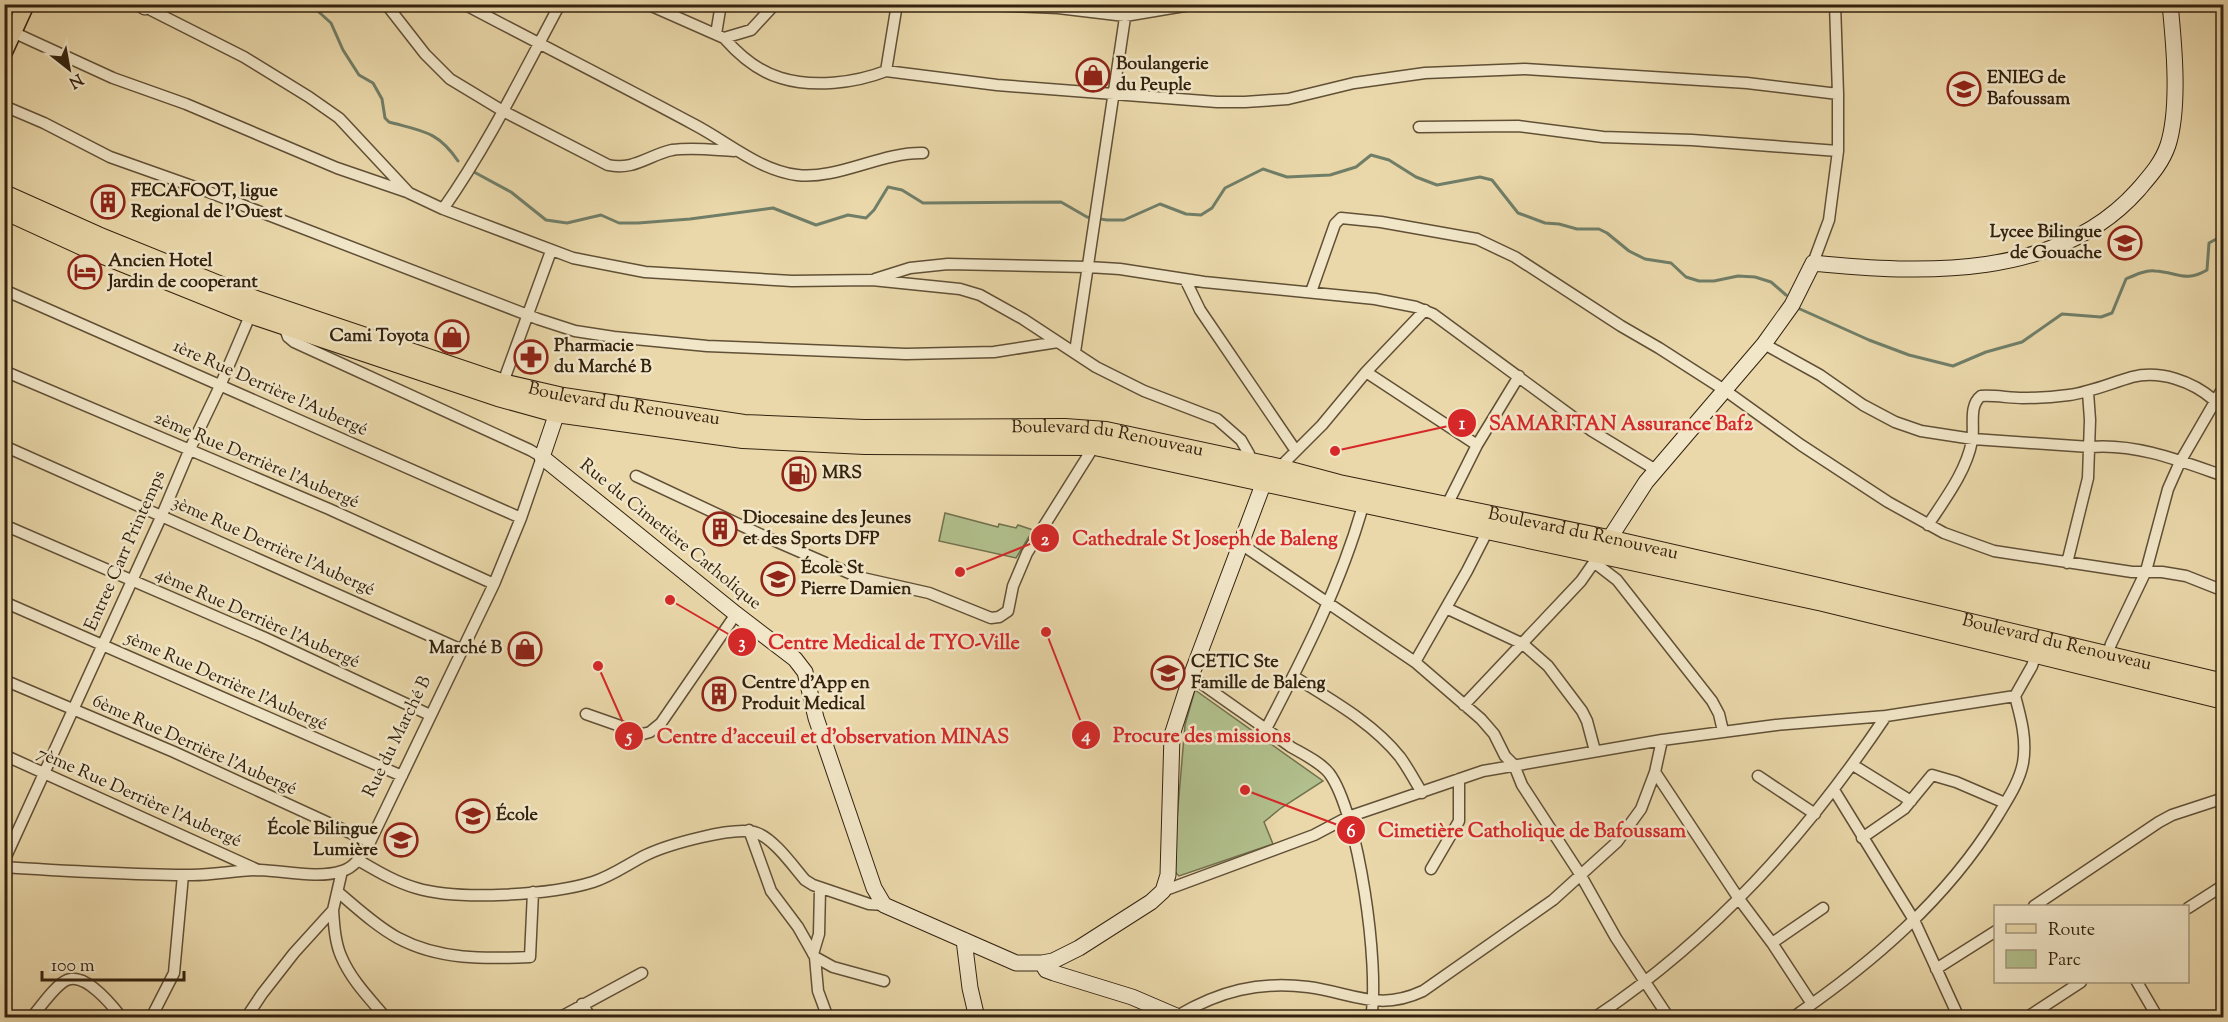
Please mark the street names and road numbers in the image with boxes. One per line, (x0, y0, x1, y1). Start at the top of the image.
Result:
street label: 1ère Rue Derrière l'Aubergé (168, 334, 372, 444)
street label: Boulevard du Renouveau (525, 376, 722, 433)
street label: 2ème Rue Derrière l'Aubergé (149, 406, 363, 516)
street label: Boulevard du Renouveau (1011, 415, 1206, 464)
street label: Rue du Cimetière Catholique (573, 453, 767, 617)
street label: Entree Carr Printemps (79, 467, 173, 635)
street label: 3ème Rue Derrière l'Aubergé (167, 490, 379, 604)
street label: Boulevard du Renouveau (1485, 502, 1681, 568)
street label: 4ème Rue Derrière l'Aubergé (151, 562, 363, 676)
street label: Boulevard du Renouveau (1959, 608, 2154, 678)
street label: 5ème Rue Derrière l'Aubergé (120, 625, 331, 738)
street label: Rue du Marché B (357, 672, 439, 802)
street label: 6ème Rue Derrière l'Aubergé (87, 689, 301, 803)
street label: 7ème Rue Derrière l'Aubergé (33, 741, 245, 855)

